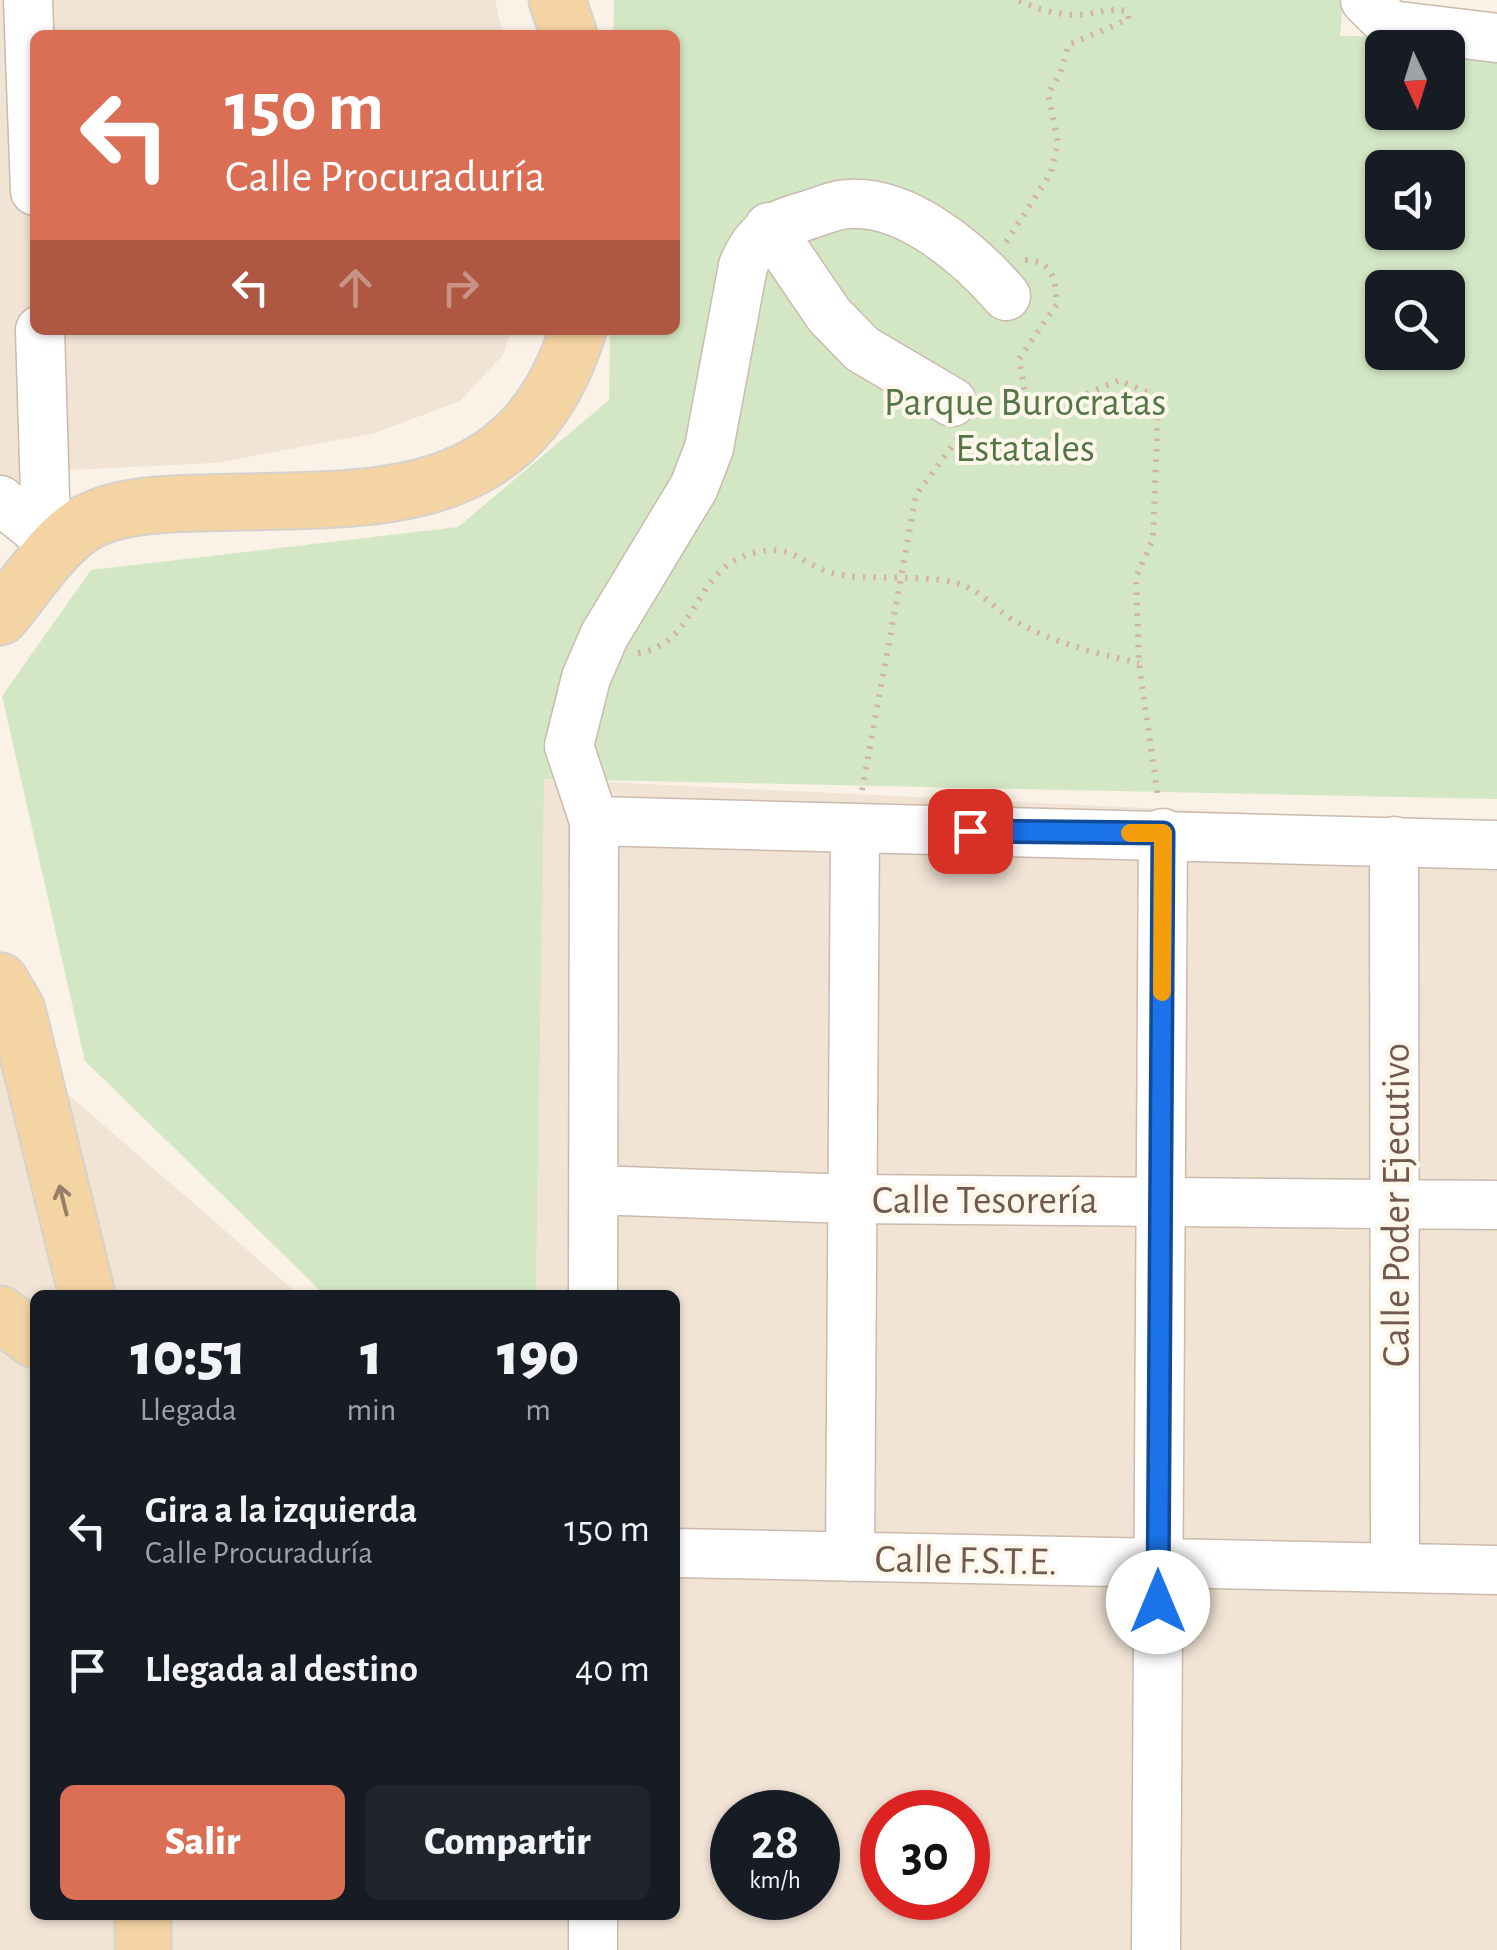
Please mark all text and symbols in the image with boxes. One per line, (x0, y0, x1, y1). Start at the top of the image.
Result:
north arrow (1365, 30, 1465, 130)
map controls (1365, 30, 1465, 370)
icon: left (60, 70, 190, 200)
text: 150 m (225, 73, 384, 143)
button: sound (1365, 150, 1465, 250)
text: Calle Procuraduría (225, 155, 546, 200)
icon: left (223, 260, 278, 315)
icon: ahead (328, 260, 383, 315)
icon: right (433, 260, 488, 315)
button: search (1365, 270, 1465, 370)
park label: Parque Burocratas Estatales (884, 383, 1166, 469)
pin (928, 789, 1013, 874)
icon: arrive (943, 804, 998, 859)
street label: Calle Poder Ejecutivo (1377, 1043, 1417, 1367)
street label: Calle Tesorería (872, 1181, 1098, 1221)
one-way arrow (53, 1185, 72, 1216)
text: 10:51 (131, 1326, 246, 1386)
text: 1 (360, 1326, 382, 1386)
text: 190 (497, 1326, 579, 1386)
text: Llegada (140, 1394, 237, 1426)
text: min (346, 1394, 396, 1426)
text: m (525, 1394, 551, 1426)
text: Gira a la izquierda (145, 1492, 417, 1530)
icon: left (60, 1503, 115, 1558)
text: 150 m (564, 1511, 650, 1549)
text: Calle Procuraduría (145, 1537, 373, 1569)
street label: Calle F.S.T.E. (874, 1539, 1058, 1583)
position arrow (1106, 1550, 1210, 1654)
icon: arrive (60, 1643, 115, 1698)
text: Llegada al destino (145, 1651, 418, 1689)
text: 40 m (575, 1651, 650, 1689)
button: Salir (60, 1785, 345, 1900)
button: Compartir (365, 1785, 650, 1900)
speed limit sign: 30 (860, 1790, 990, 1920)
text: 28 (751, 1818, 799, 1868)
text: km/h (749, 1868, 801, 1893)

